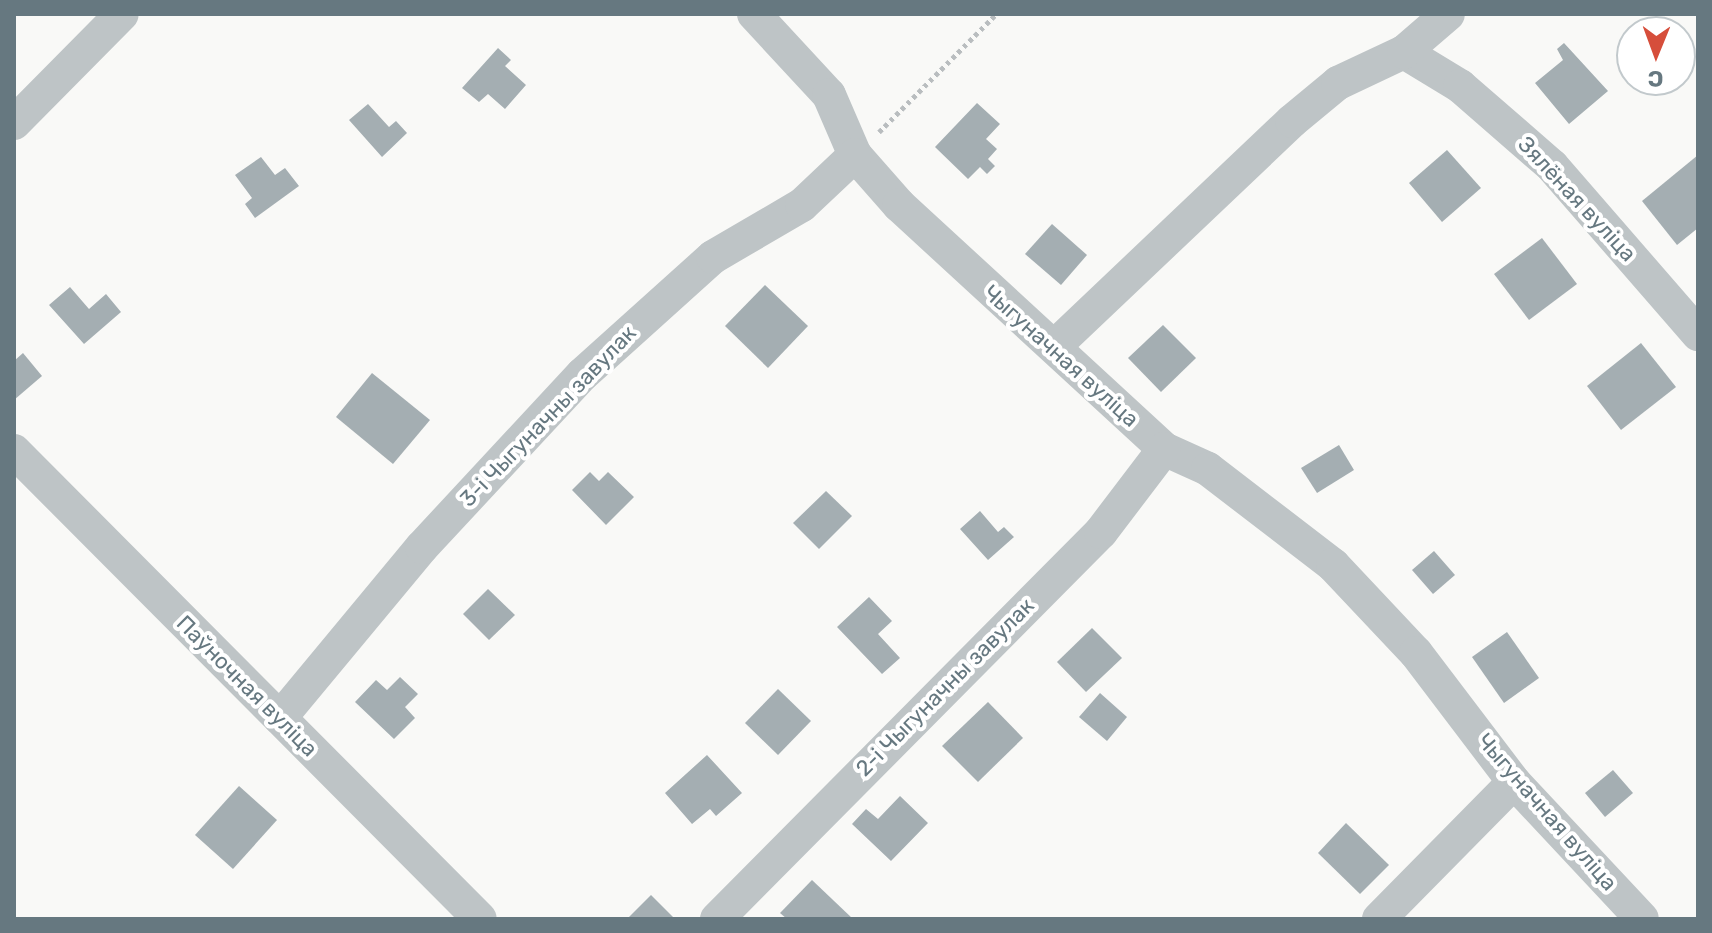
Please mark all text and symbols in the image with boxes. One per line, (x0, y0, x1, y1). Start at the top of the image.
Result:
north arrow (1616, 16, 1696, 96)
text: С (1648, 65, 1664, 92)
street label: Зялёная вуліца (1512, 131, 1642, 267)
street label: Чыгуначная вуліца (978, 279, 1144, 433)
street label: 3-і Чыгуначны завулак (454, 320, 642, 512)
street label: 2-і Чыгуначны завулак (850, 592, 1040, 782)
street label: Паўночная вуліца (171, 610, 323, 762)
street label: Чыгуначная вуліца (1472, 728, 1622, 896)

